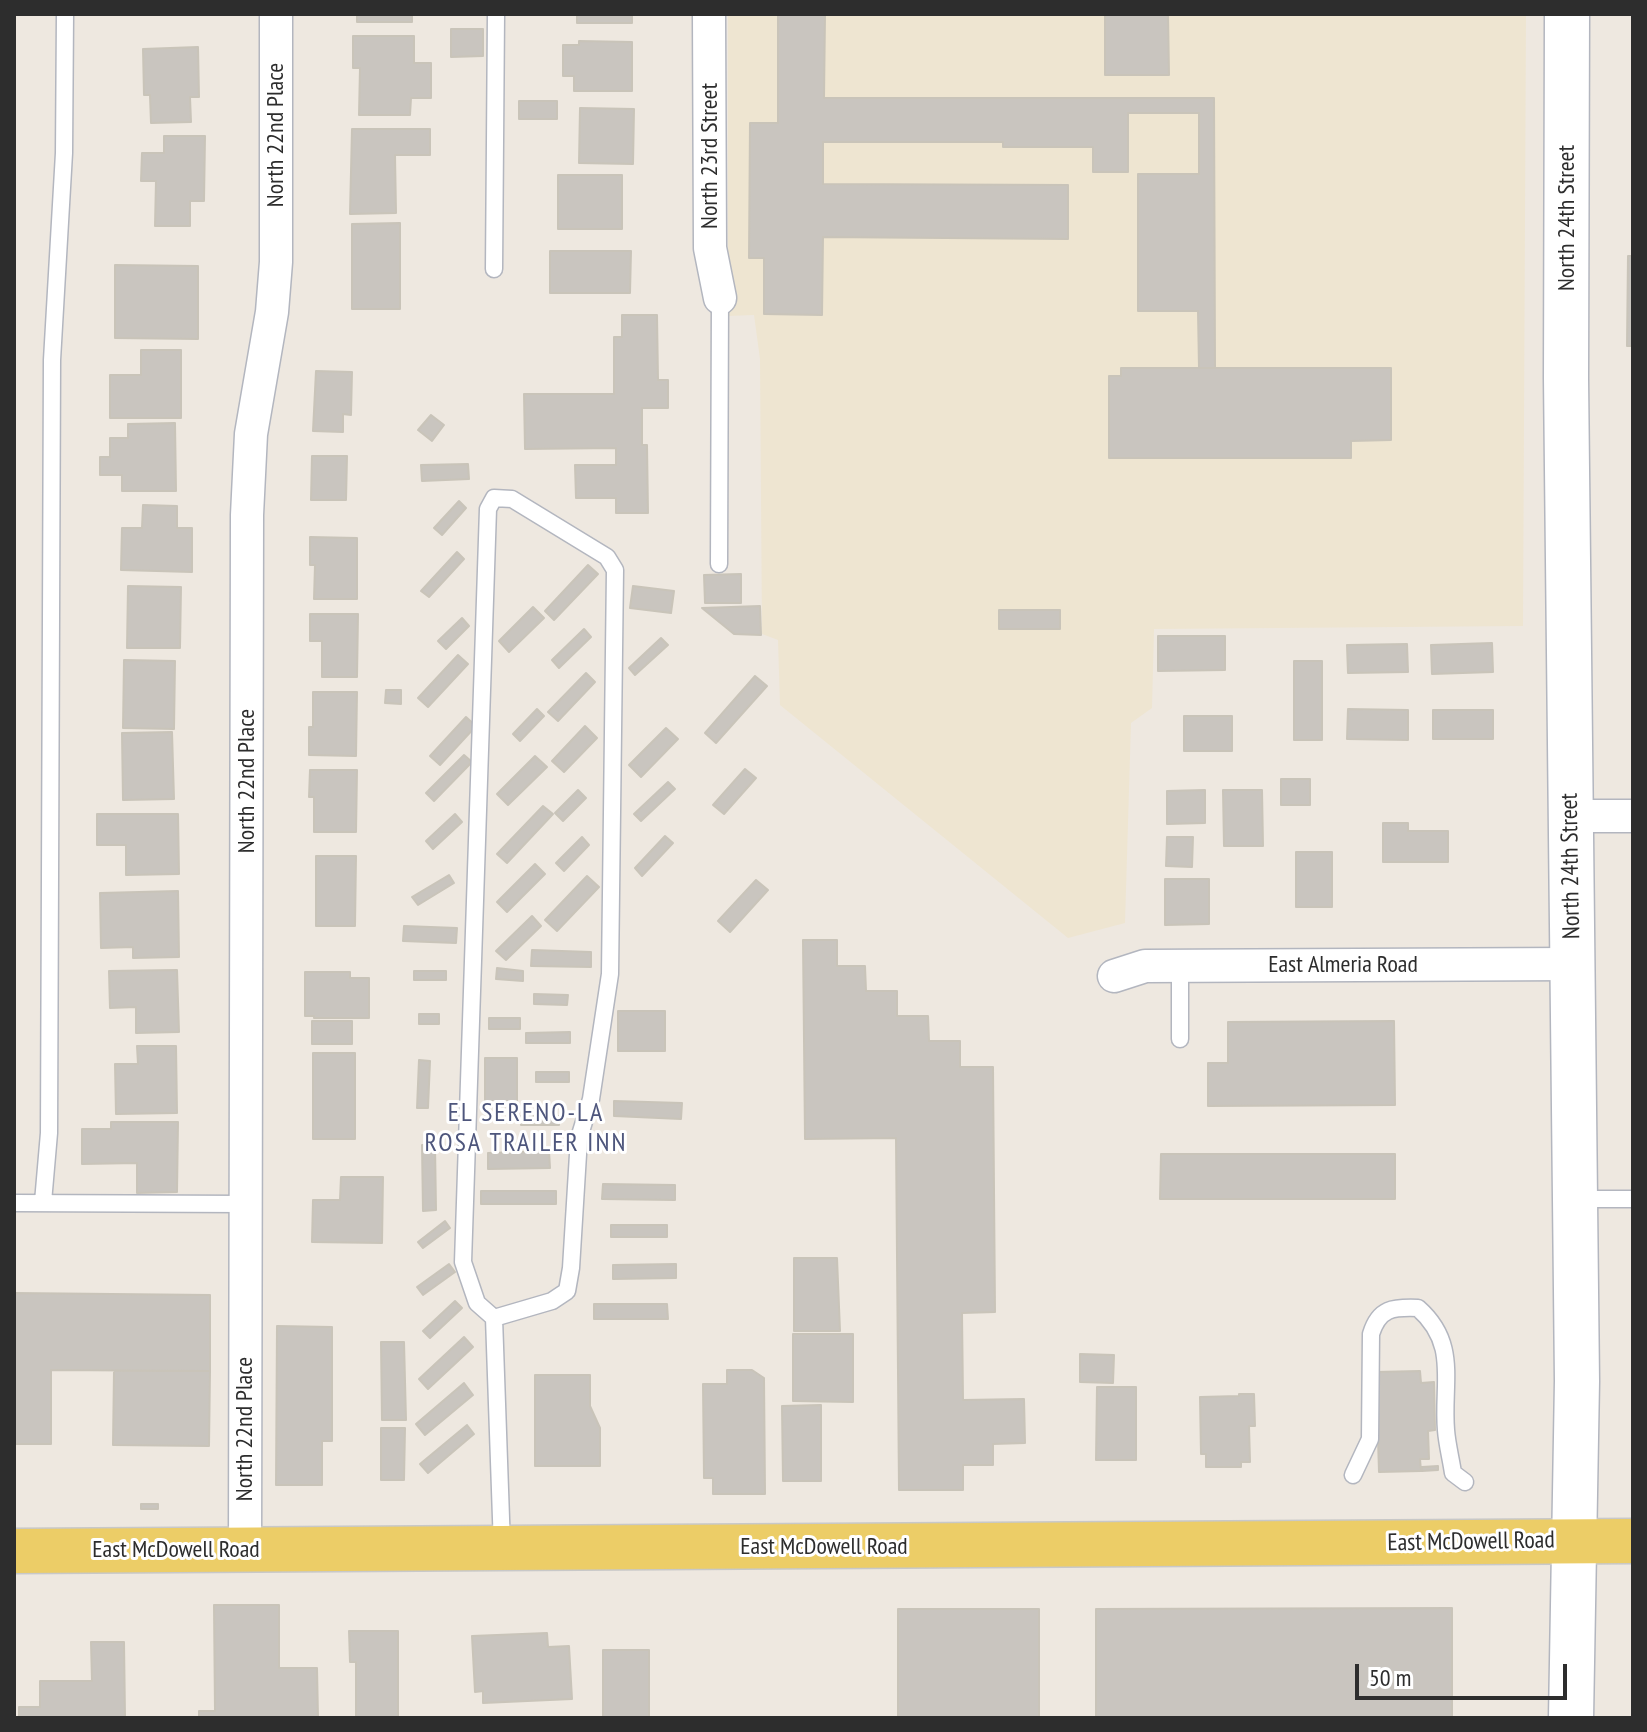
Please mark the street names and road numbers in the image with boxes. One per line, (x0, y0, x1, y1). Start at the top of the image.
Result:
street label: North 22nd Place (262, 63, 290, 207)
street label: North 23rd Street (696, 83, 724, 229)
street label: North 24th Street (1553, 145, 1581, 291)
street label: North 22nd Place (233, 709, 261, 853)
street label: North 24th Street (1555, 793, 1587, 939)
street label: East Almeria Road (1268, 951, 1418, 979)
street label: North 22nd Place (231, 1357, 259, 1501)
street label: East McDowell Road (1387, 1526, 1555, 1558)
street label: East McDowell Road (740, 1533, 908, 1561)
street label: East McDowell Road (92, 1536, 260, 1564)

